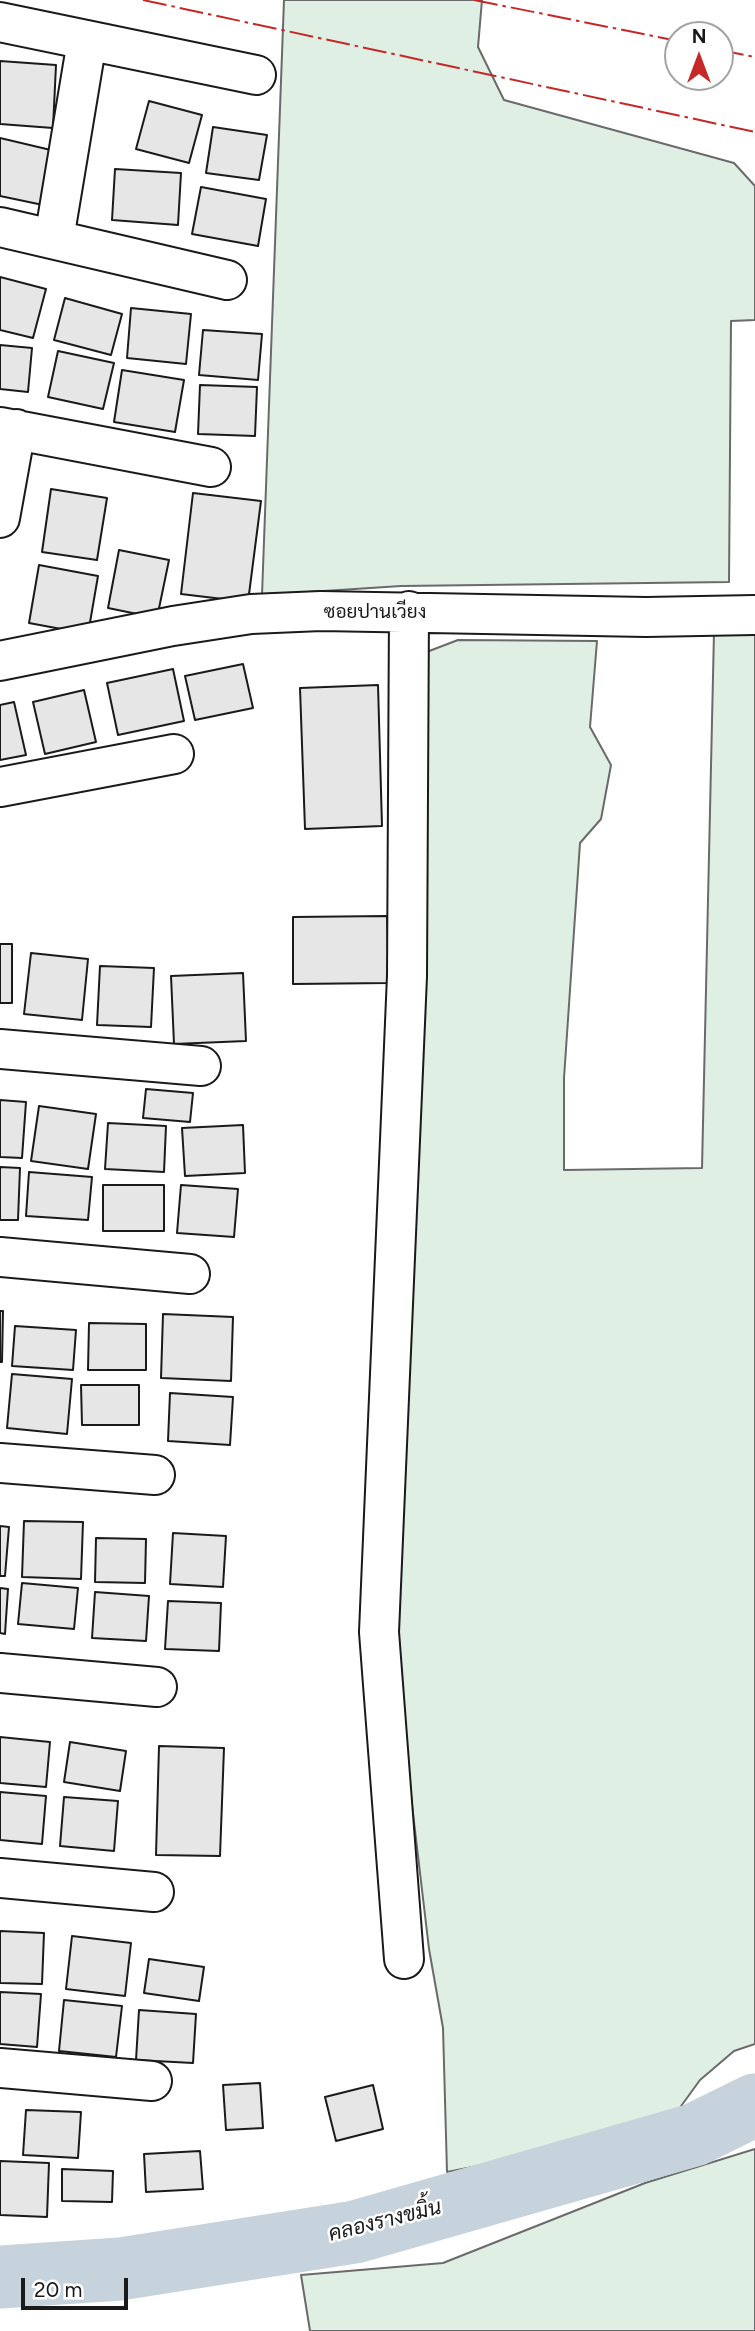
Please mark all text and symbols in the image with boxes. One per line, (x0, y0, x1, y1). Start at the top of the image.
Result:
north arrow (664, 21, 734, 91)
text: N (692, 25, 706, 48)
street label: ซอยปานเวียง (324, 601, 426, 623)
water label: คลองรางขมิ้น (326, 2195, 444, 2247)
scale bar (24, 2264, 131, 2308)
text: 20 m (34, 2277, 82, 2302)

